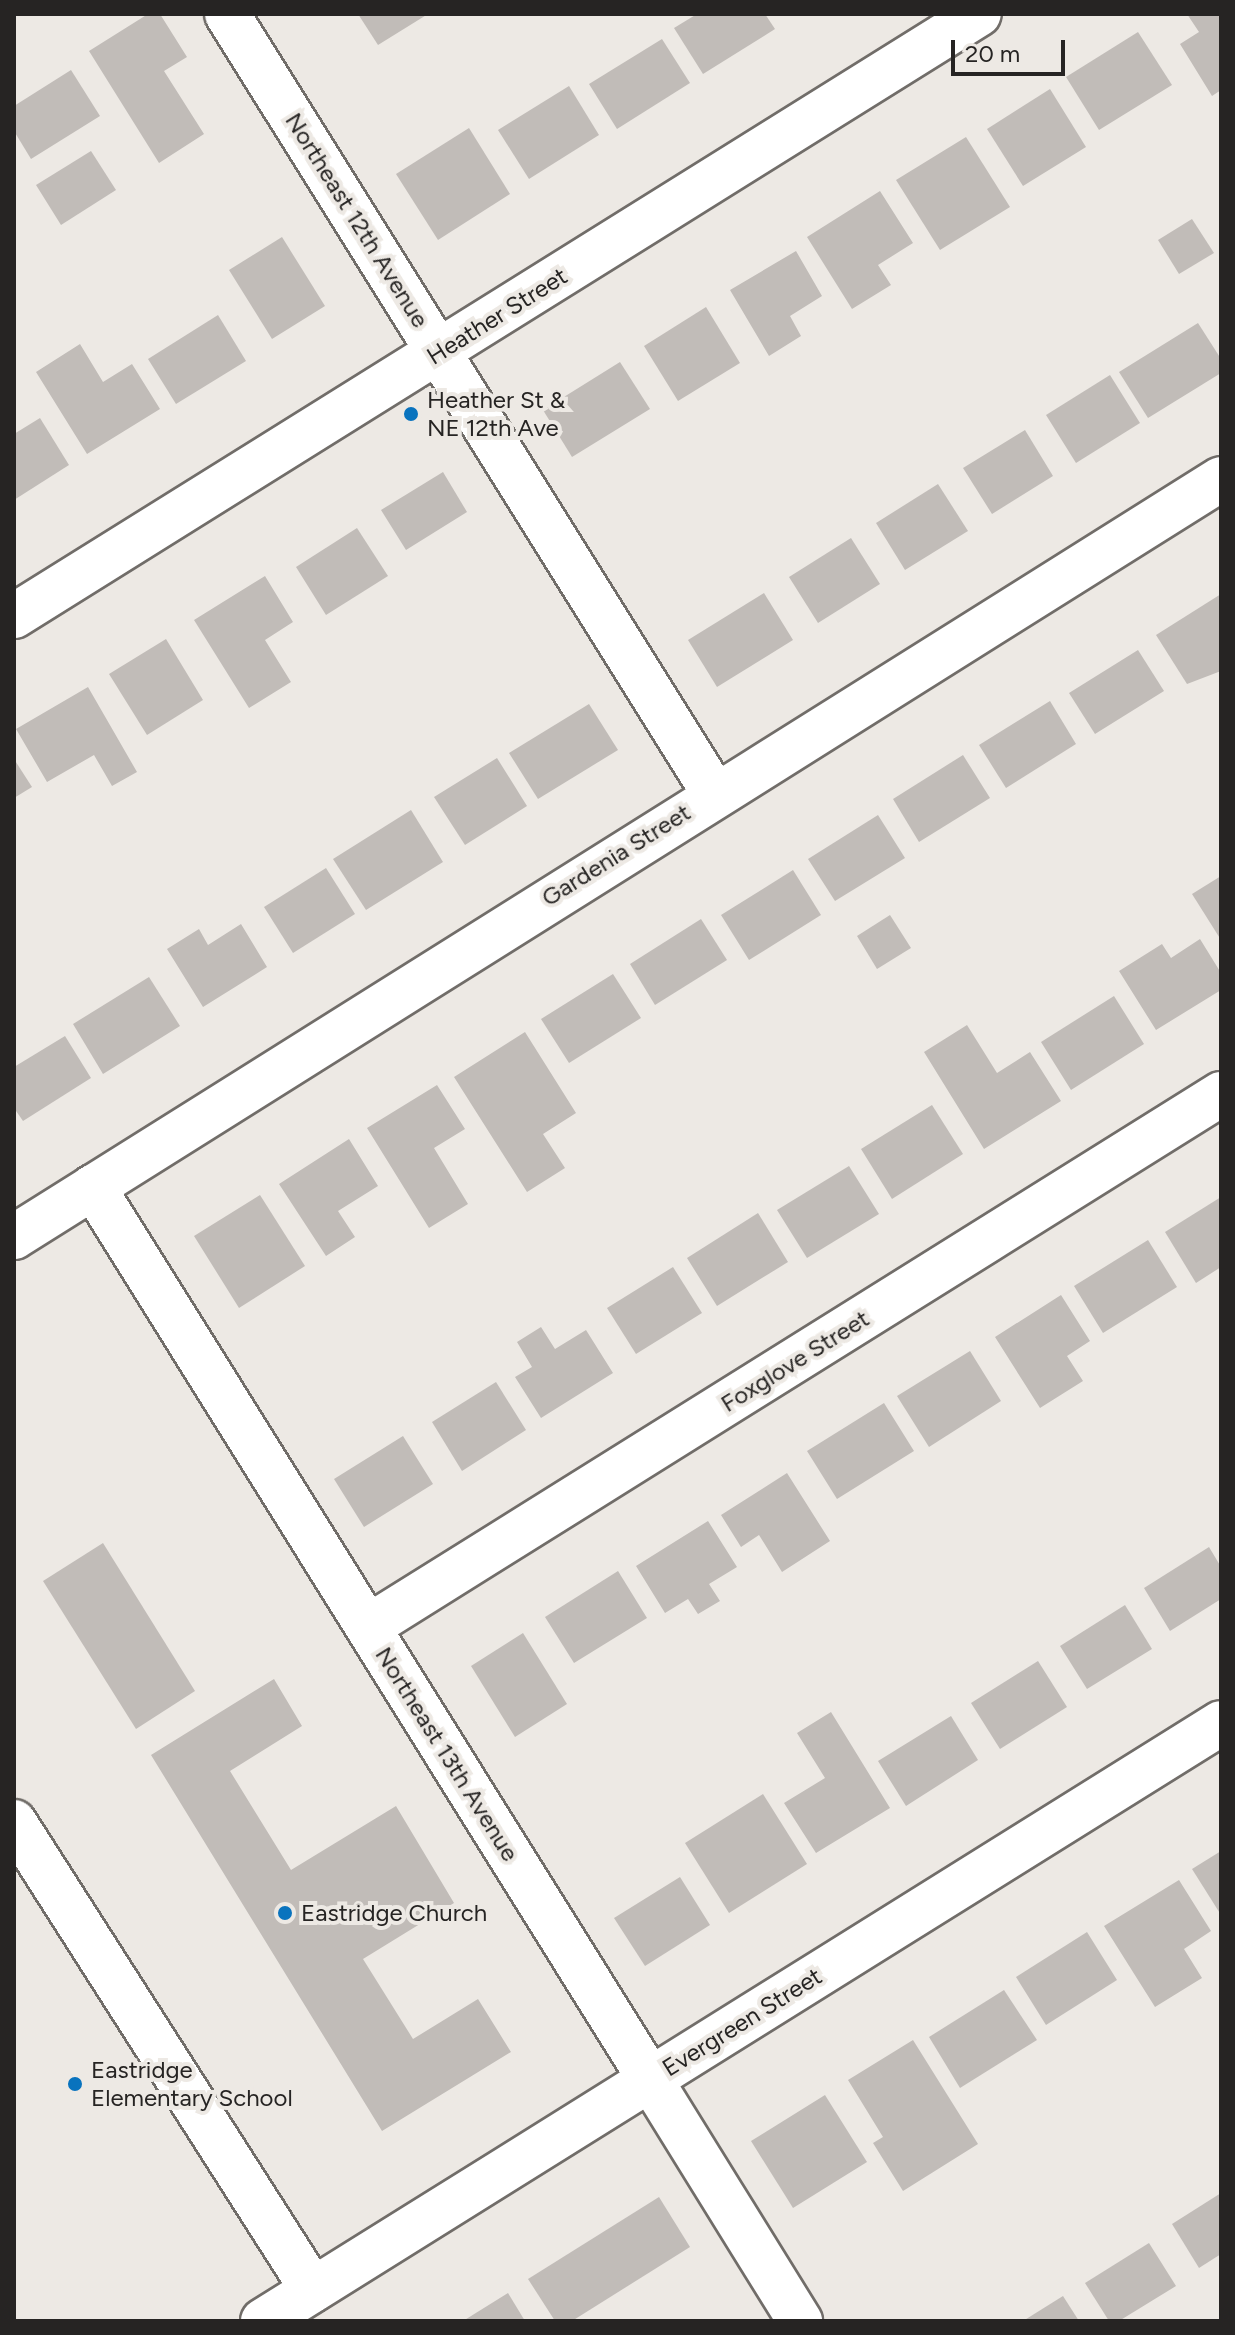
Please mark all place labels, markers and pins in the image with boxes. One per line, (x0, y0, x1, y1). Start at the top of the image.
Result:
place label: Heather St & NE 12th Ave (427, 386, 565, 442)
marker: Heather St & NE 12th Ave (402, 405, 420, 423)
place label: Eastridge Church (301, 1899, 487, 1927)
marker: Eastridge Church (276, 1904, 294, 1922)
place label: Eastridge Elementary School (91, 2056, 293, 2112)
marker: Eastridge Elementary School (66, 2075, 84, 2093)

